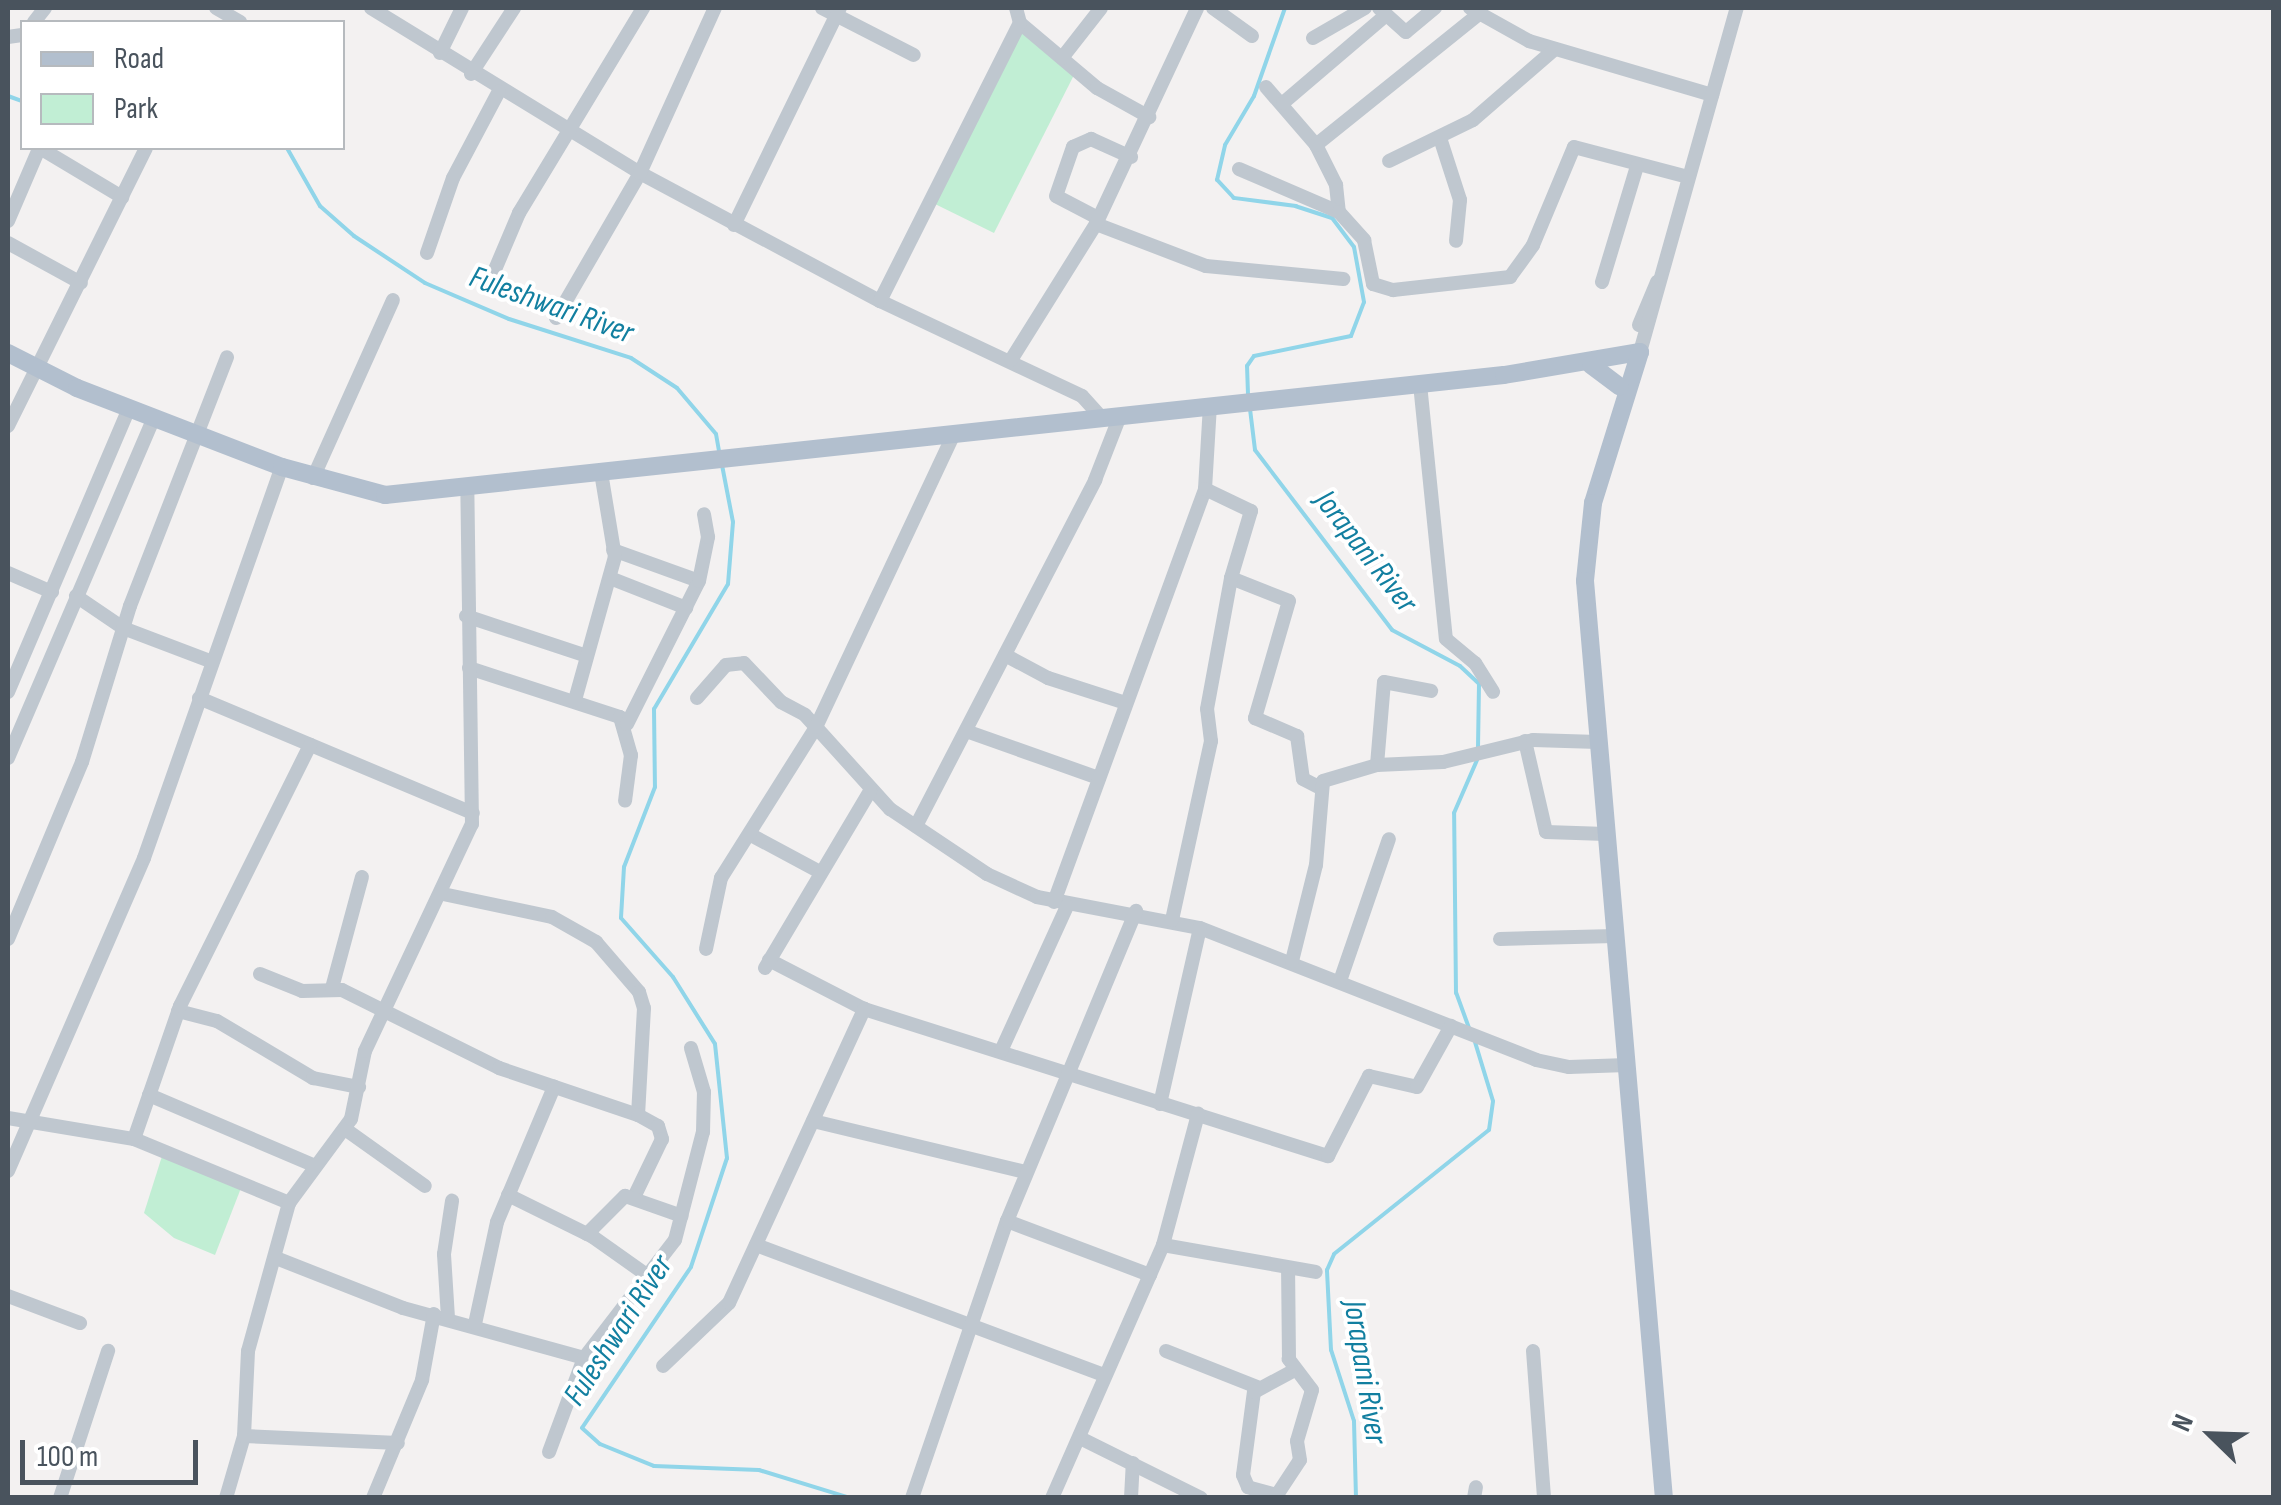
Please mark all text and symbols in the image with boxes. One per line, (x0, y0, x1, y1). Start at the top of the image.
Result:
legend (20, 20, 345, 150)
text: Road (114, 41, 164, 77)
text: Park (114, 91, 158, 127)
water label: Fuleshwari River (464, 259, 638, 353)
water label: Jorapani River (1305, 483, 1425, 621)
water label: Fuleshwari River (556, 1249, 682, 1413)
water label: Jorapani River (1334, 1298, 1394, 1446)
north arrow (2161, 1385, 2261, 1485)
text: N (2165, 1410, 2201, 1436)
scale bar (25, 1420, 202, 1482)
text: 100 m (37, 1439, 98, 1475)

